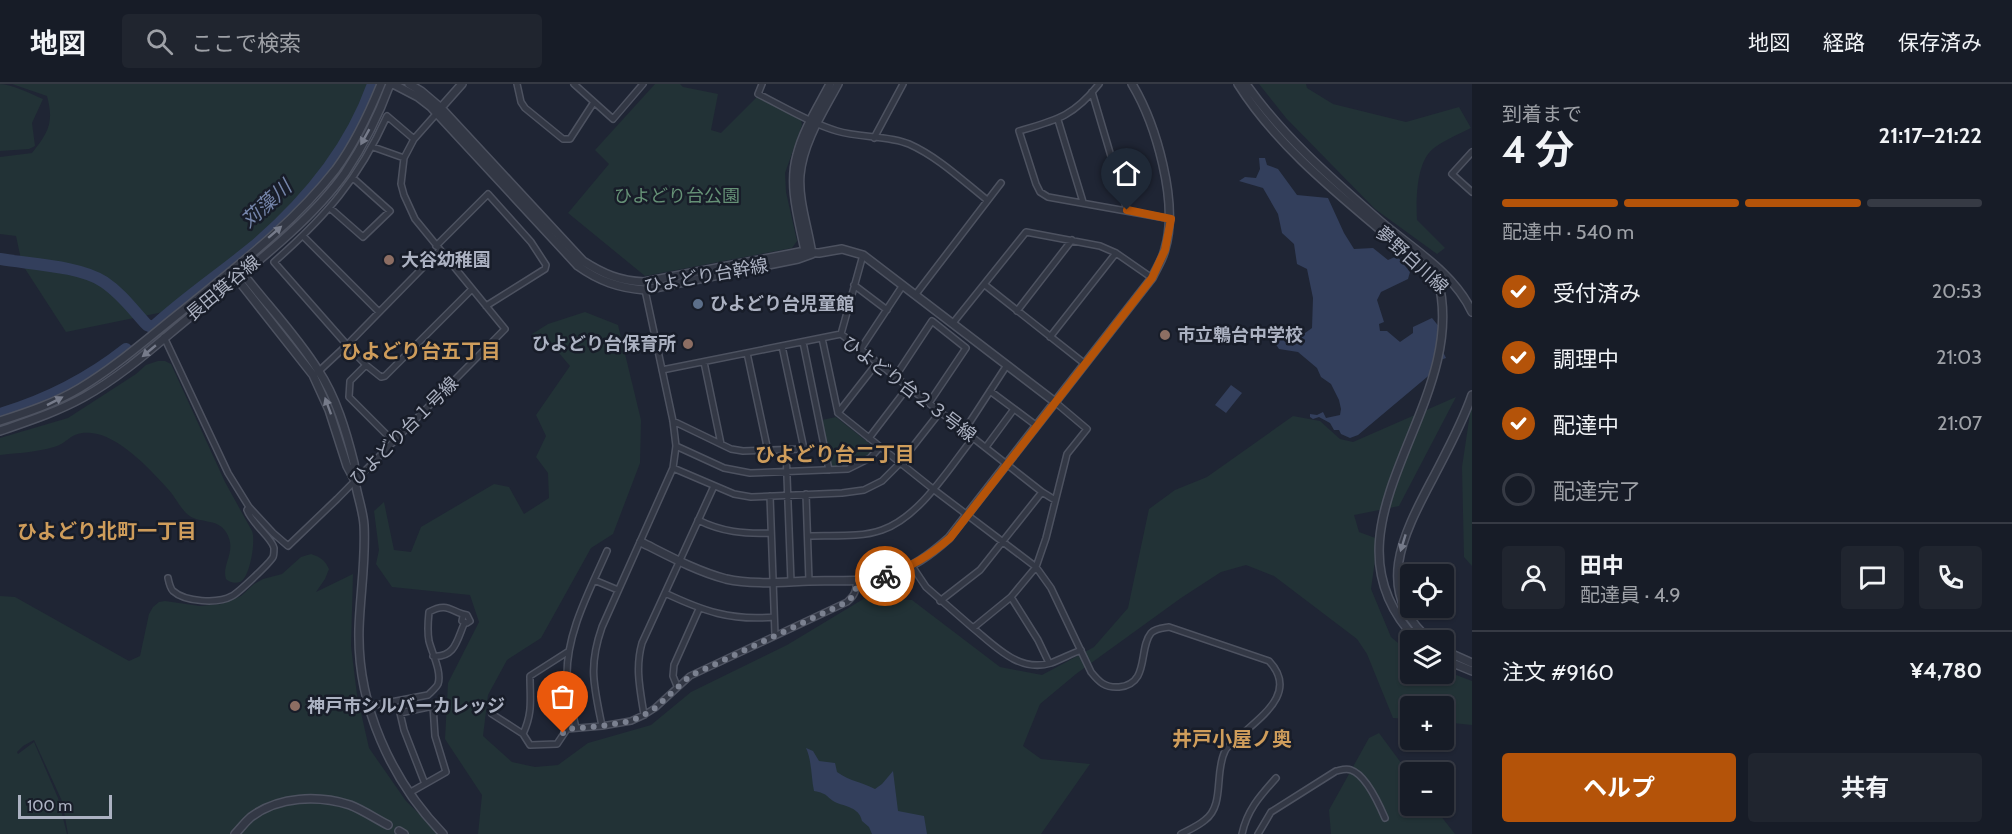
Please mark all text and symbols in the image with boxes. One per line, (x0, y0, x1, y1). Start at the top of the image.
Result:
search box (122, 14, 542, 68)
icon: search (143, 25, 176, 58)
text: 地図 (30, 26, 86, 60)
text: ここで検索 (191, 30, 301, 57)
text: 地図 (1748, 30, 1790, 55)
text: 経路 (1823, 30, 1865, 55)
text: 保存済み (1898, 30, 1982, 55)
text: 到着まで (1502, 102, 1582, 126)
text: 21:17–21:22 (1879, 122, 1982, 149)
text: 4 分 (1502, 125, 1574, 173)
one-way arrow (360, 129, 370, 146)
pin (1101, 148, 1152, 210)
icon: home (1110, 157, 1143, 190)
water label: 苅藻川 (236, 174, 298, 233)
park label: ひよどり台公園 (614, 185, 740, 207)
text: 配達中 · 540 m (1502, 220, 1634, 244)
street label: 夢野白川線 (1371, 222, 1453, 298)
one-way arrow (267, 226, 282, 239)
place label: 大谷幼稚園 (401, 249, 491, 271)
street label: 長田箕谷線 (181, 251, 265, 325)
marker: 大谷幼稚園 (382, 253, 396, 267)
street label: ひよどり台幹線 (642, 254, 770, 298)
icon: check (1502, 275, 1535, 308)
text: 20:53 (1932, 279, 1982, 303)
text: 受付済み (1553, 280, 1641, 307)
place label: ひよどり台児童館 (710, 293, 854, 315)
marker: ひよどり台児童館 (691, 297, 705, 311)
place label: 市立鵯台中学校 (1177, 324, 1303, 346)
marker: 市立鵯台中学校 (1158, 328, 1172, 342)
street label: ひよどり台２３号線 (838, 331, 980, 447)
place label: ひよどり台保育所 (532, 333, 676, 355)
marker: ひよどり台保育所 (681, 337, 695, 351)
district label: ひよどり台五丁目 (341, 339, 501, 363)
icon: check (1502, 341, 1535, 374)
one-way arrow (142, 344, 157, 357)
text: 21:03 (1936, 345, 1982, 369)
text: 調理中 (1553, 346, 1619, 373)
street label: ひよどり台１号線 (345, 372, 463, 490)
one-way arrow (47, 396, 64, 406)
one-way arrow (322, 397, 332, 415)
icon: check (1502, 407, 1535, 440)
text: 21:07 (1937, 411, 1982, 435)
text: 配達中 (1553, 412, 1619, 439)
district label: ひよどり台二丁目 (755, 442, 915, 466)
text: 配達完了 (1553, 478, 1641, 505)
district label: ひよどり北町一丁目 (17, 519, 197, 543)
one-way arrow (1397, 534, 1407, 552)
courier (855, 546, 915, 606)
button: person (1502, 546, 1565, 609)
button: chat (1841, 546, 1904, 609)
button: phone (1919, 546, 1982, 609)
text: 田中 (1580, 552, 1624, 579)
icon: bike (869, 560, 902, 593)
map controls (1400, 564, 1454, 816)
button: locate (1400, 564, 1454, 618)
text: 配達員 · 4.9 (1580, 583, 1681, 607)
button: layers (1400, 630, 1454, 684)
text: ¥4,780 (1910, 657, 1982, 684)
text: 注文 #9160 (1502, 659, 1614, 686)
pin (537, 671, 588, 733)
icon: bag (546, 680, 579, 713)
place label: 神戸市シルバーカレッジ (307, 695, 505, 717)
button: + (1400, 696, 1454, 750)
marker: 神戸市シルバーカレッジ (288, 699, 302, 713)
district label: 井戸小屋ノ奥 (1172, 727, 1292, 751)
button: ヘルプ (1502, 753, 1736, 822)
button: 共有 (1748, 753, 1982, 822)
button: − (1400, 762, 1454, 816)
scale bar (18, 792, 112, 820)
text: 100 m (27, 796, 72, 815)

